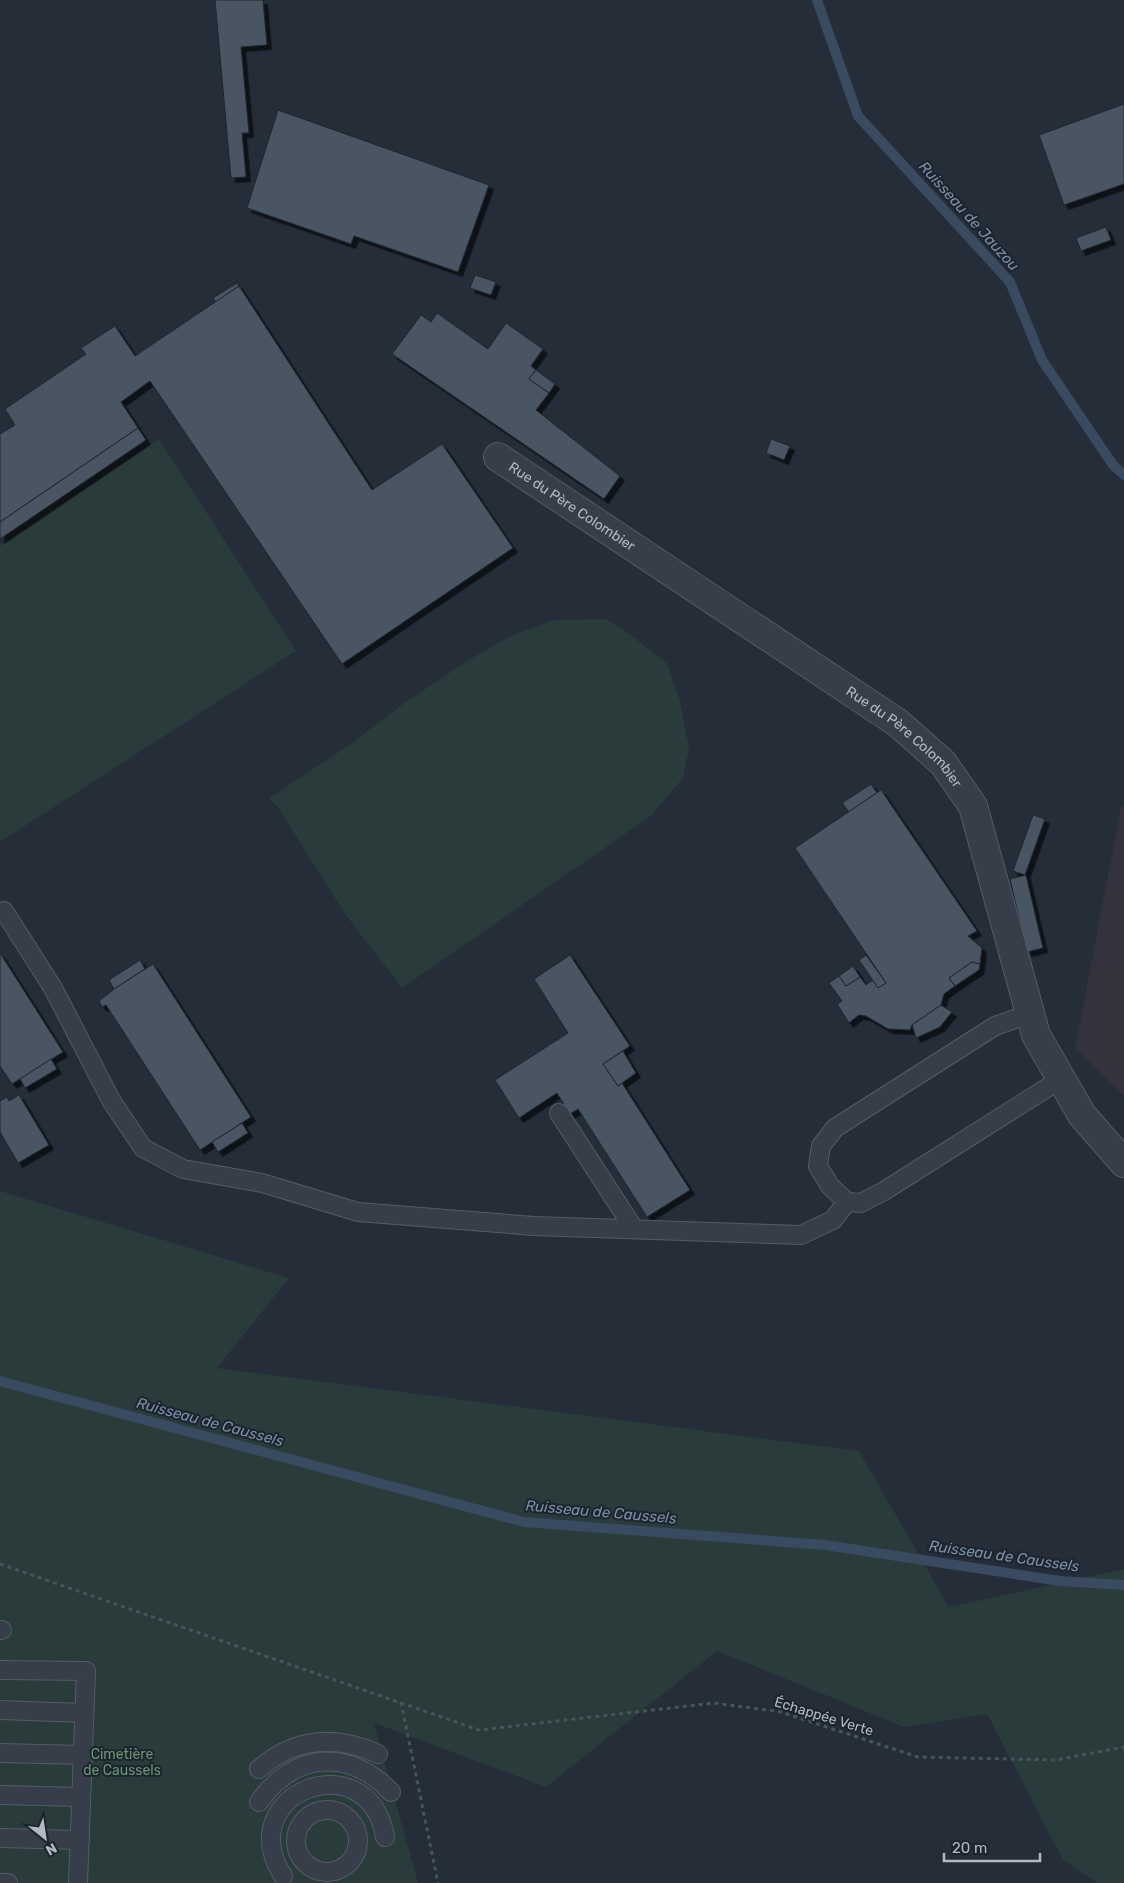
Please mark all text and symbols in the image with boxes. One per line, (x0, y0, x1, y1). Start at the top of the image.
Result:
water label: Ruisseau de Jauzou (915, 158, 1023, 274)
street label: Rue du Père Colombier (505, 459, 639, 555)
street label: Rue du Père Colombier (843, 683, 966, 791)
water label: Ruisseau de Caussels (134, 1394, 286, 1450)
water label: Ruisseau de Caussels (525, 1496, 678, 1528)
water label: Ruisseau de Caussels (928, 1537, 1081, 1576)
street label: Échappée Verte (772, 1692, 876, 1740)
park label: Cimetière de Caussels (83, 1746, 161, 1779)
north arrow (20, 1813, 70, 1863)
scale bar (944, 1830, 1040, 1862)
text: N (43, 1839, 60, 1859)
text: 20 m (952, 1839, 987, 1857)

